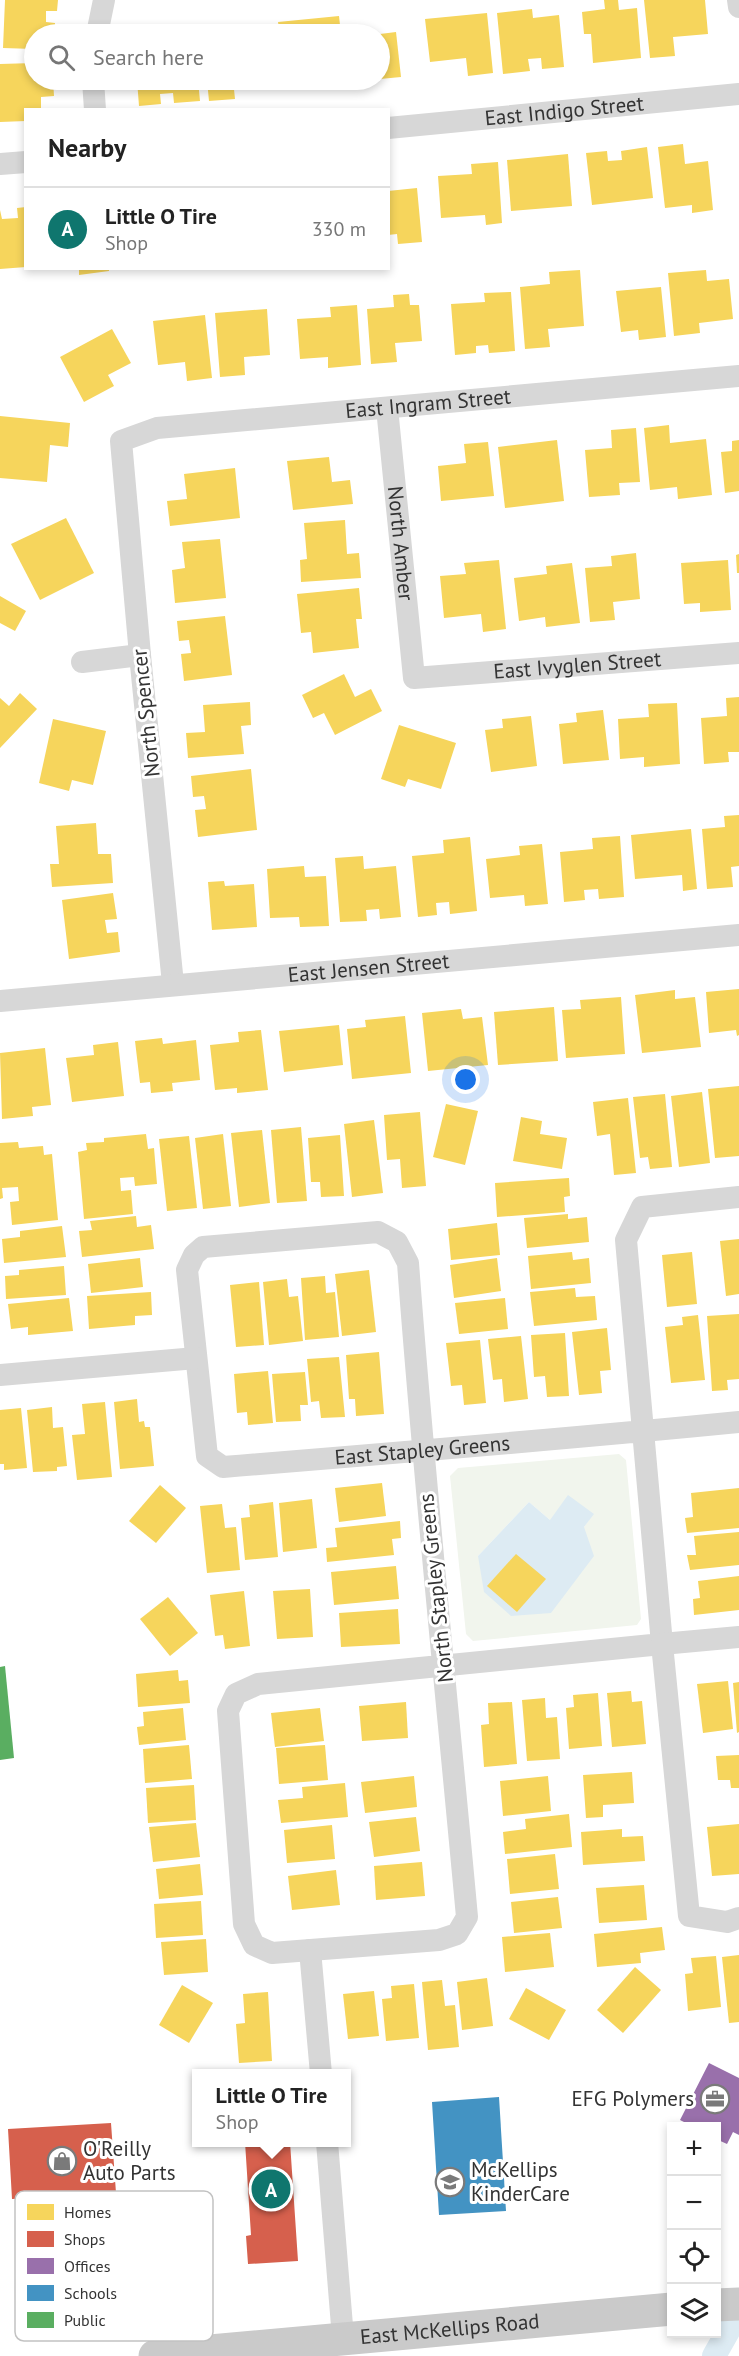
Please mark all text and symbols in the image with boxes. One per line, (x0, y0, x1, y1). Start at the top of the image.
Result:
search box (24, 24, 390, 90)
icon: search (45, 41, 78, 74)
text: Search here (93, 43, 204, 71)
street label: East Indigo Street (483, 89, 645, 132)
text: Nearby (48, 131, 126, 164)
text: Little O Tire (105, 202, 217, 230)
text: A (61, 216, 74, 242)
text: 330 m (312, 216, 366, 242)
text: Shop (105, 230, 148, 256)
street label: East Ingram Street (344, 382, 512, 424)
street label: North Amber (382, 485, 420, 602)
street label: East Ivyglen Street (492, 645, 662, 685)
street label: North Spencer (125, 648, 166, 779)
street label: East Jensen Street (287, 947, 450, 988)
your location (451, 1065, 480, 1094)
street label: East Stapley Greens (334, 1429, 511, 1471)
street label: North Stapley Greens (412, 1492, 459, 1684)
popup (192, 2069, 351, 2147)
text: Little O Tire (216, 2081, 327, 2109)
office icon: EFG Polymers (699, 2083, 731, 2115)
place label: EFG Polymers (572, 2085, 694, 2112)
text: Shop (216, 2109, 259, 2135)
map controls (667, 2122, 721, 2338)
button: + (667, 2122, 721, 2176)
place label: O'Reilly Auto Parts (83, 2135, 176, 2186)
shop icon: O'Reilly Auto Parts (46, 2145, 78, 2177)
place label: McKellips KinderCare (471, 2156, 570, 2207)
pin: A (252, 2166, 290, 2212)
school or university icon: McKellips KinderCare (434, 2166, 466, 2198)
button: − (667, 2176, 721, 2230)
legend (15, 2191, 213, 2341)
text: Homes (64, 2202, 111, 2222)
text: Shops (64, 2229, 105, 2249)
button: locate (667, 2230, 721, 2284)
text: Offices (64, 2256, 111, 2276)
text: Schools (64, 2283, 117, 2303)
button: layers (667, 2284, 721, 2338)
street label: East McKellips Road (359, 2307, 541, 2350)
text: Public (64, 2310, 106, 2330)

